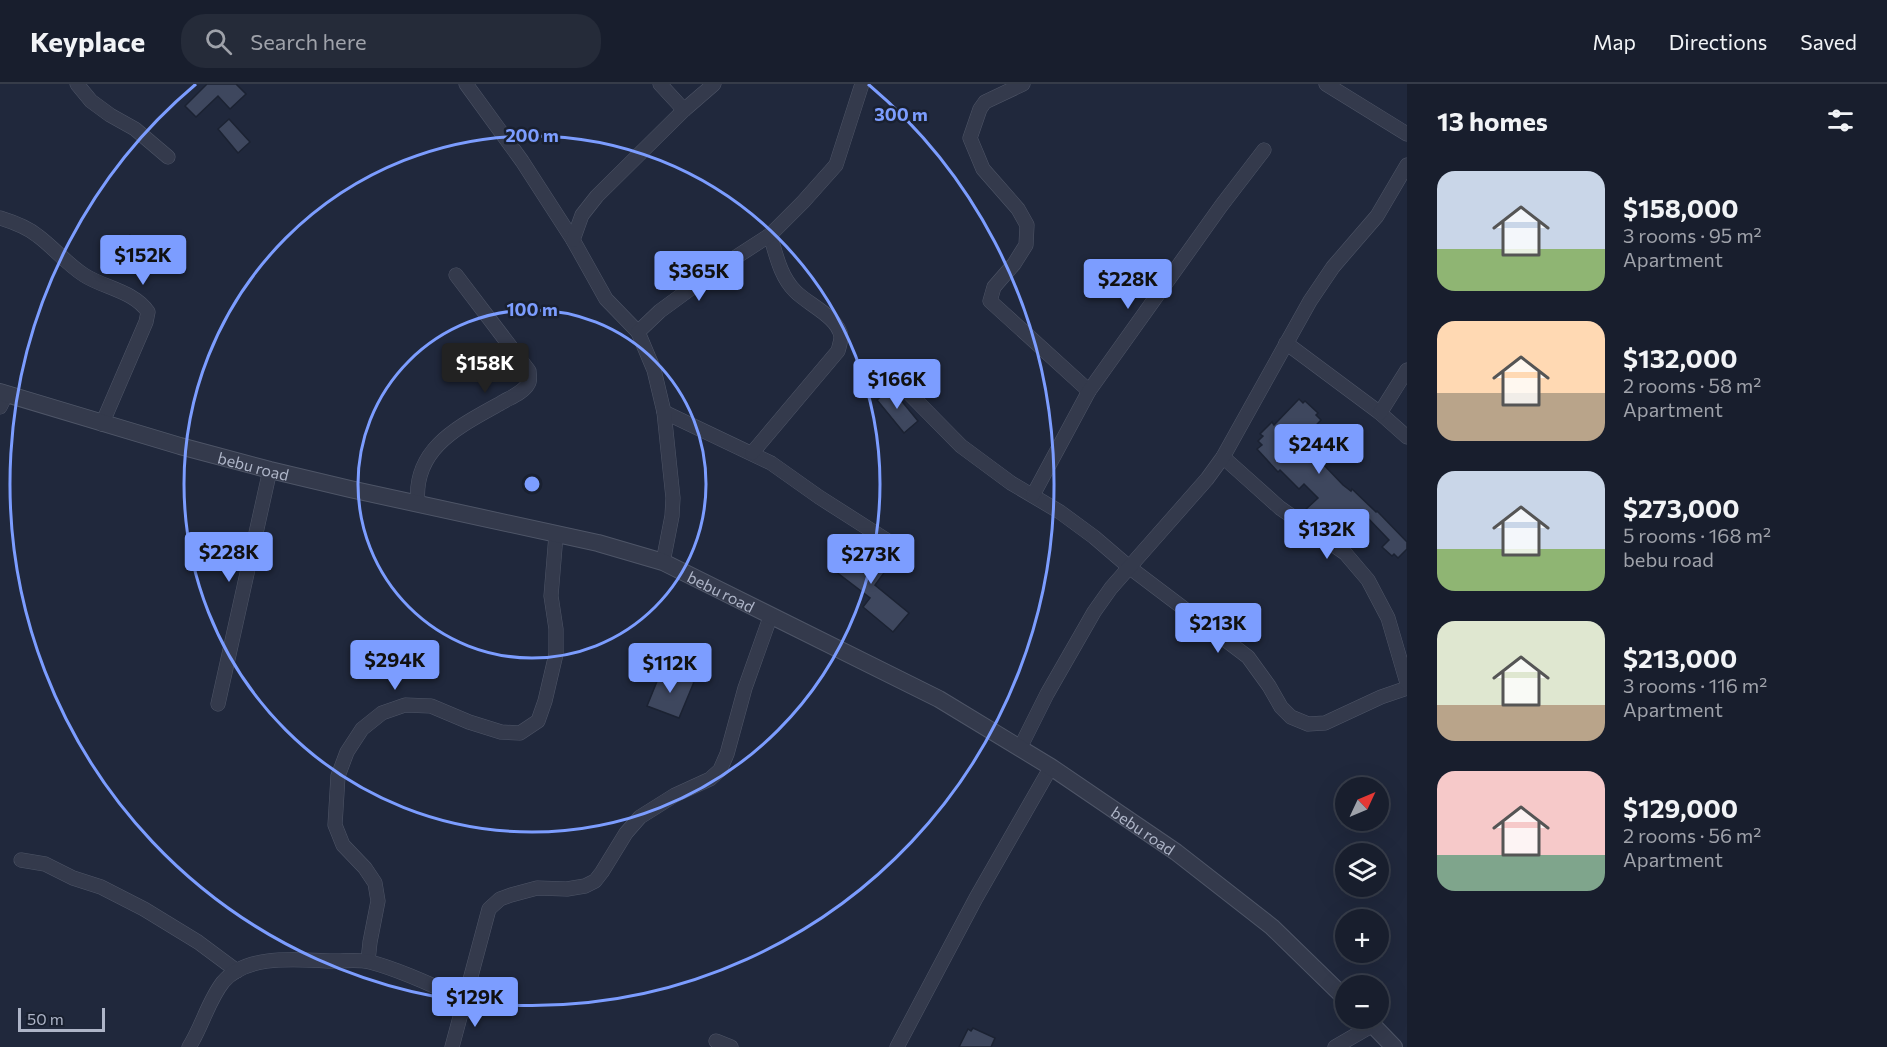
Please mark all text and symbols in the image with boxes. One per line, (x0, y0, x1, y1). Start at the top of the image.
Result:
search box (181, 14, 601, 68)
text: Keyplace (30, 24, 145, 58)
icon: search (202, 25, 235, 58)
text: Search here (250, 28, 367, 55)
text: Map (1593, 29, 1636, 54)
text: Directions (1669, 29, 1767, 54)
text: Saved (1800, 29, 1857, 54)
text: 300 m (874, 103, 928, 125)
icon: filters (1824, 104, 1857, 137)
text: 13 homes (1437, 105, 1548, 136)
text: 200 m (505, 124, 559, 146)
text: $158,000 (1623, 192, 1739, 223)
icon: home (1485, 195, 1557, 267)
text: 3 rooms · 95 m² (1623, 223, 1762, 247)
pin: $152K (101, 235, 185, 286)
text: $152K (114, 242, 172, 266)
text: Apartment (1623, 247, 1723, 271)
pin: $365K (657, 251, 741, 302)
text: $365K (668, 258, 730, 282)
pin: $228K (1086, 259, 1170, 310)
text: $228K (1098, 266, 1158, 290)
text: 100 m (506, 298, 558, 320)
text: $132,000 (1623, 342, 1737, 373)
pin: $158K (443, 343, 527, 394)
icon: home (1485, 345, 1557, 417)
text: $158K (456, 350, 514, 374)
pin: $166K (855, 359, 939, 410)
text: $166K (867, 366, 927, 390)
text: 2 rooms · 58 m² (1623, 373, 1761, 397)
text: Apartment (1623, 397, 1723, 421)
pin: $244K (1277, 424, 1361, 475)
text: $244K (1288, 431, 1350, 455)
street label: bebu road (216, 447, 291, 484)
centre of rings (522, 474, 542, 494)
text: $273,000 (1623, 492, 1740, 523)
icon: home (1485, 495, 1557, 567)
pin: $132K (1285, 509, 1369, 560)
text: $132K (1298, 516, 1356, 540)
text: 5 rooms · 168 m² (1623, 523, 1771, 547)
pin: $228K (187, 532, 271, 583)
pin: $273K (829, 534, 913, 585)
text: $228K (199, 539, 259, 563)
text: $273K (841, 541, 901, 565)
text: bebu road (1623, 547, 1714, 571)
street label: bebu road (685, 566, 758, 616)
pin: $213K (1176, 603, 1260, 654)
text: $213K (1189, 610, 1247, 634)
pin: $294K (353, 640, 437, 691)
text: $213,000 (1623, 642, 1737, 673)
pin: $112K (628, 643, 712, 694)
icon: home (1485, 645, 1557, 717)
text: $294K (364, 647, 426, 671)
text: $112K (643, 650, 697, 674)
text: 3 rooms · 116 m² (1623, 673, 1767, 697)
text: Apartment (1623, 697, 1723, 721)
north arrow (1335, 777, 1389, 831)
map controls (1335, 777, 1389, 1029)
text: $129,000 (1623, 792, 1738, 823)
icon: home (1485, 795, 1557, 867)
street label: bebu road (1108, 802, 1179, 858)
text: 2 rooms · 56 m² (1623, 823, 1761, 847)
button: layers (1335, 843, 1389, 897)
text: Apartment (1623, 847, 1723, 871)
button: + (1335, 909, 1389, 963)
button: − (1335, 975, 1389, 1029)
pin: $129K (433, 977, 517, 1028)
text: $129K (446, 984, 504, 1008)
scale bar (18, 1005, 105, 1032)
text: 50 m (27, 1009, 64, 1028)

